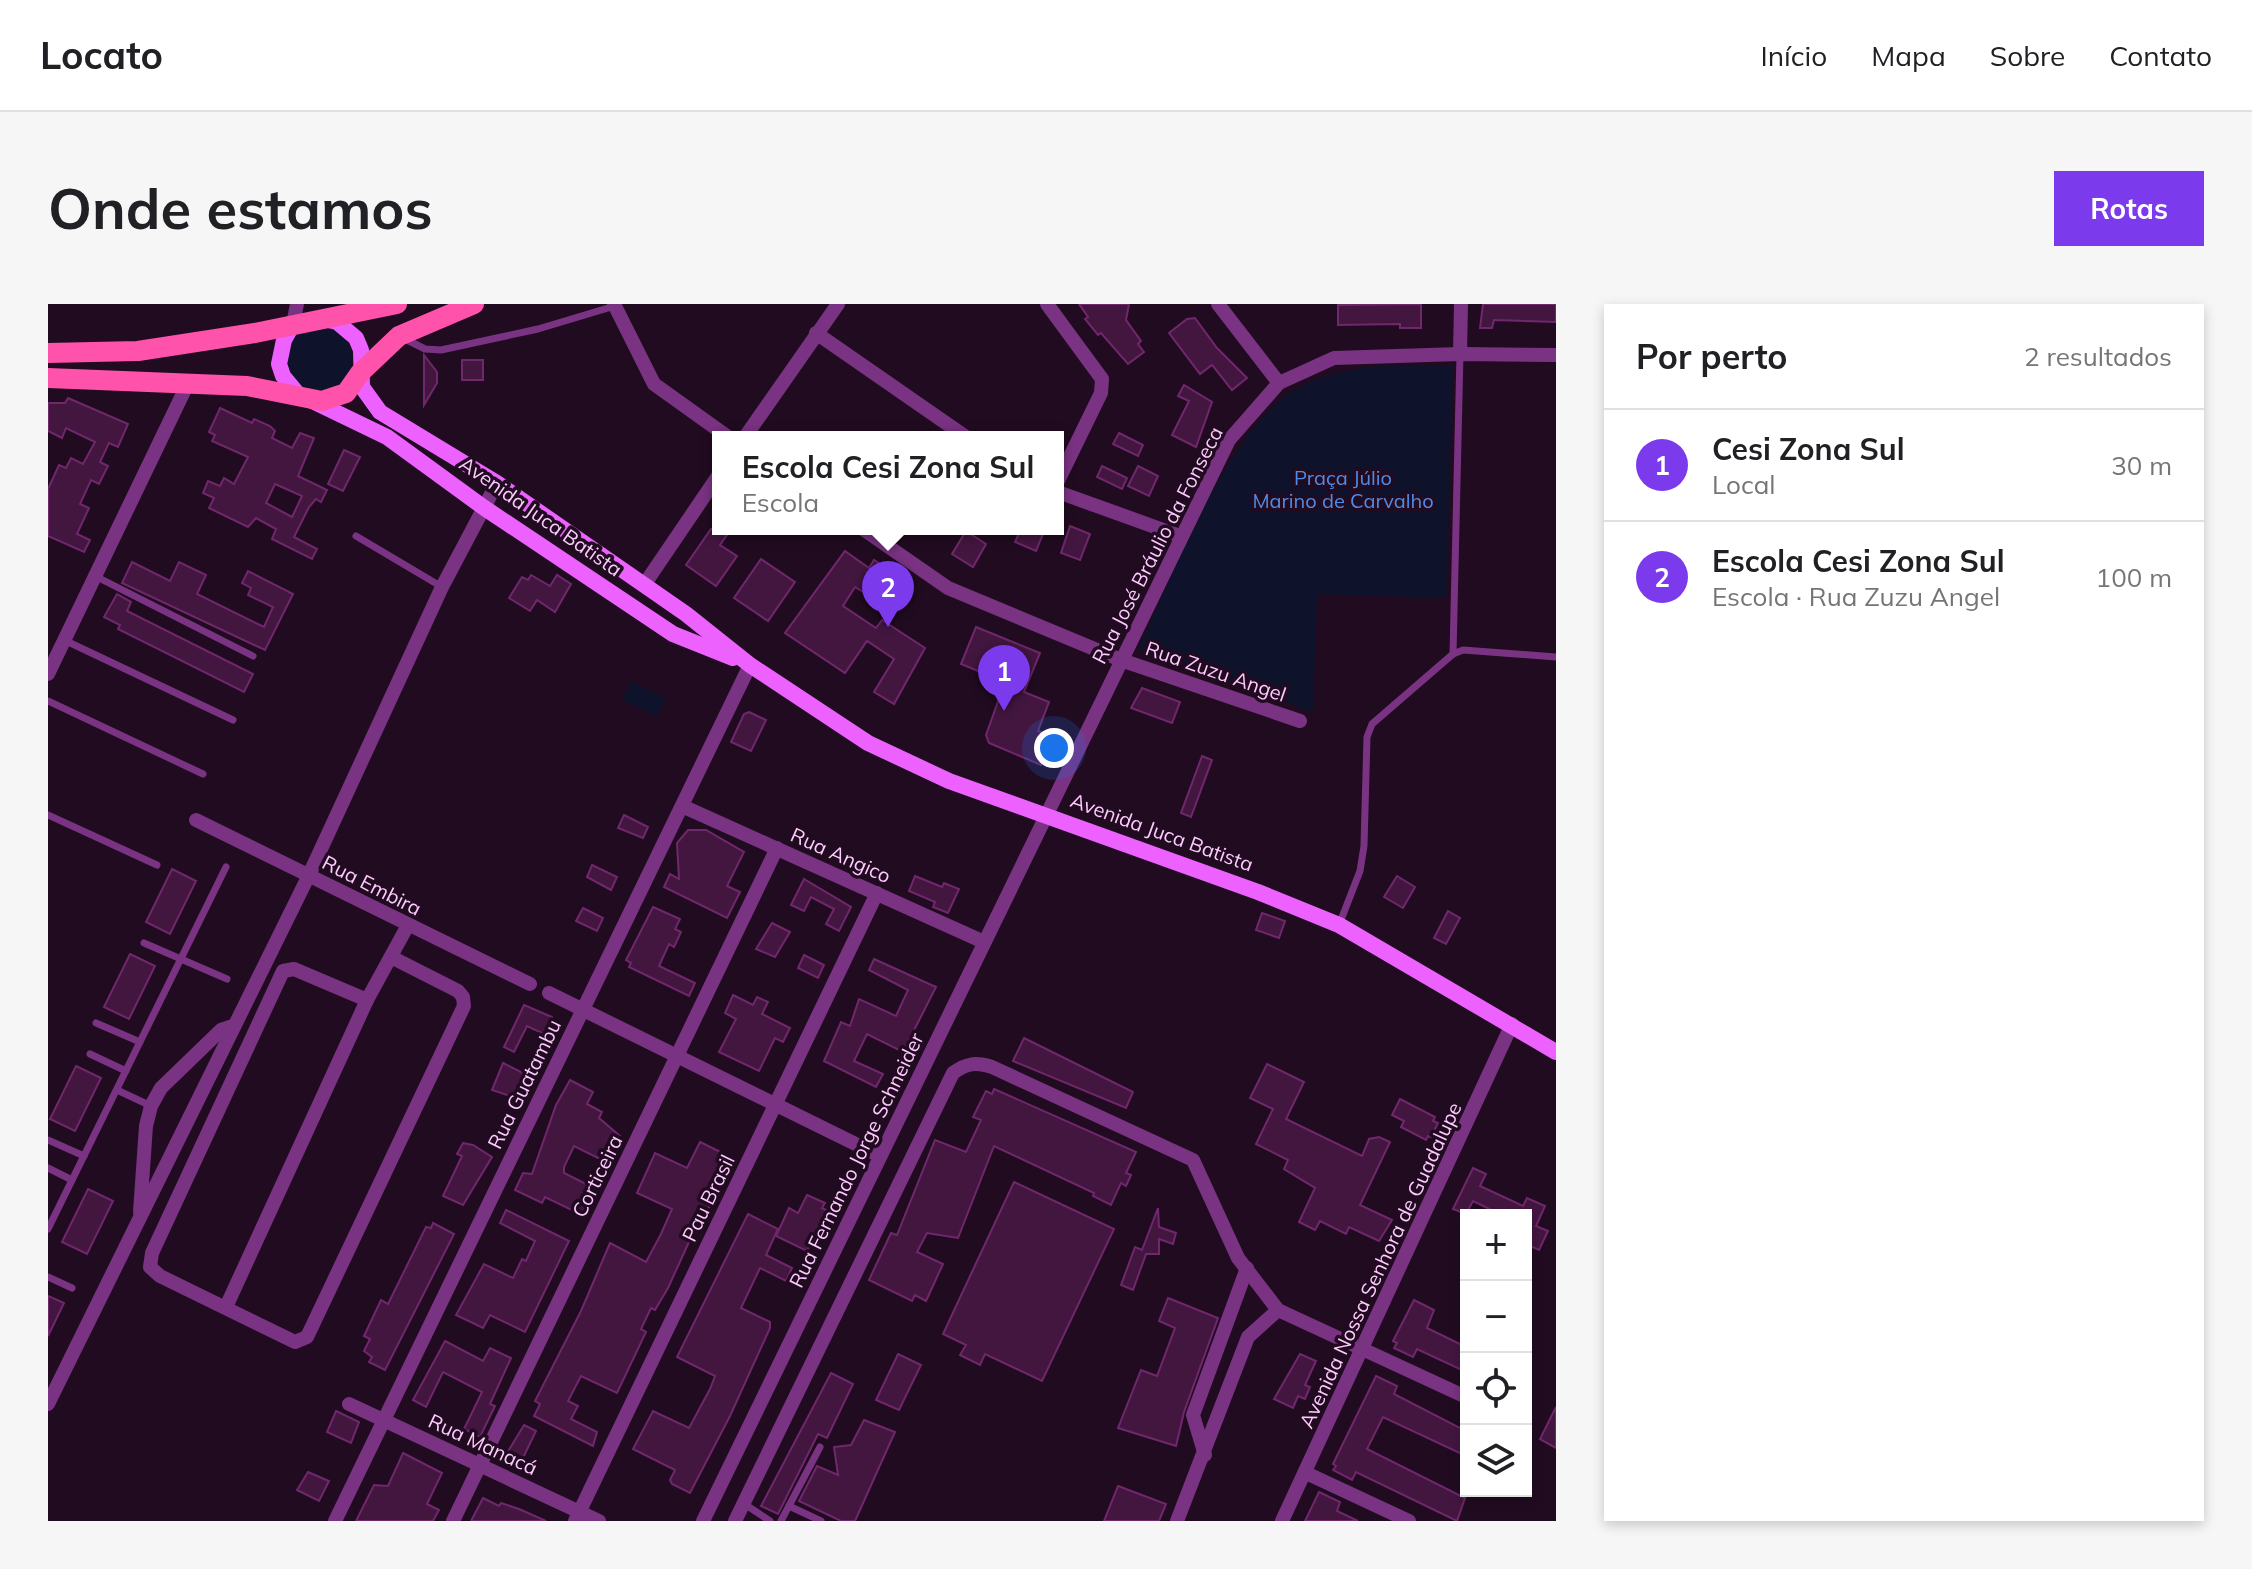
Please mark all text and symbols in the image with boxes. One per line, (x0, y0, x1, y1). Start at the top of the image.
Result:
text: Locato (40, 31, 163, 79)
text: Início (1760, 38, 1827, 73)
text: Mapa (1871, 38, 1946, 73)
text: Sobre (1990, 38, 2065, 73)
text: Contato (2109, 38, 2212, 73)
button: Rotas (2054, 171, 2204, 246)
text: Onde estamos (48, 173, 433, 243)
text: Por perto (1636, 335, 1787, 378)
text: 2 resultados (2024, 340, 2172, 373)
street label: Rua José Bráulio da Fonseca (1086, 422, 1228, 668)
text: Cesi Zona Sul (1712, 430, 1905, 468)
popup (712, 431, 1064, 535)
text: Escola Cesi Zona Sul (742, 448, 1034, 486)
text: 1 (1654, 449, 1670, 482)
text: 30 m (2111, 449, 2172, 482)
street label: Avenida Juca Batista (455, 451, 627, 581)
park label: Praça Júlio Marino de Carvalho (1252, 465, 1434, 513)
text: Local (1712, 468, 1775, 501)
text: Escola (742, 486, 819, 519)
text: Escola Cesi Zona Sul (1712, 542, 2005, 580)
pin: 2 (862, 561, 914, 627)
text: 2 (1654, 561, 1670, 594)
text: 100 m (2096, 561, 2172, 594)
text: Escola · Rua Zuzu Angel (1712, 580, 2000, 613)
street label: Rua Zuzu Angel (1142, 635, 1290, 707)
pin: 1 (978, 645, 1030, 711)
your location (1034, 728, 1074, 768)
street label: Avenida Juca Batista (1067, 787, 1257, 877)
street label: Rua Angico (787, 822, 895, 888)
street label: Rua Embira (318, 849, 426, 921)
street label: Rua Guatambu (482, 1015, 566, 1153)
street label: Rua Fernando Jorge Schneider (783, 1028, 929, 1292)
street label: Avenida Nossa Senhora de Guadalupe (1293, 1098, 1467, 1432)
street label: Corticeira (566, 1131, 628, 1221)
street label: Pau Brasil (676, 1151, 740, 1245)
map controls (1460, 1209, 1532, 1497)
button: + (1460, 1209, 1532, 1281)
button: − (1460, 1281, 1532, 1353)
button: locate (1460, 1353, 1532, 1425)
street label: Rua Manacá (425, 1408, 541, 1480)
button: layers (1460, 1425, 1532, 1497)

